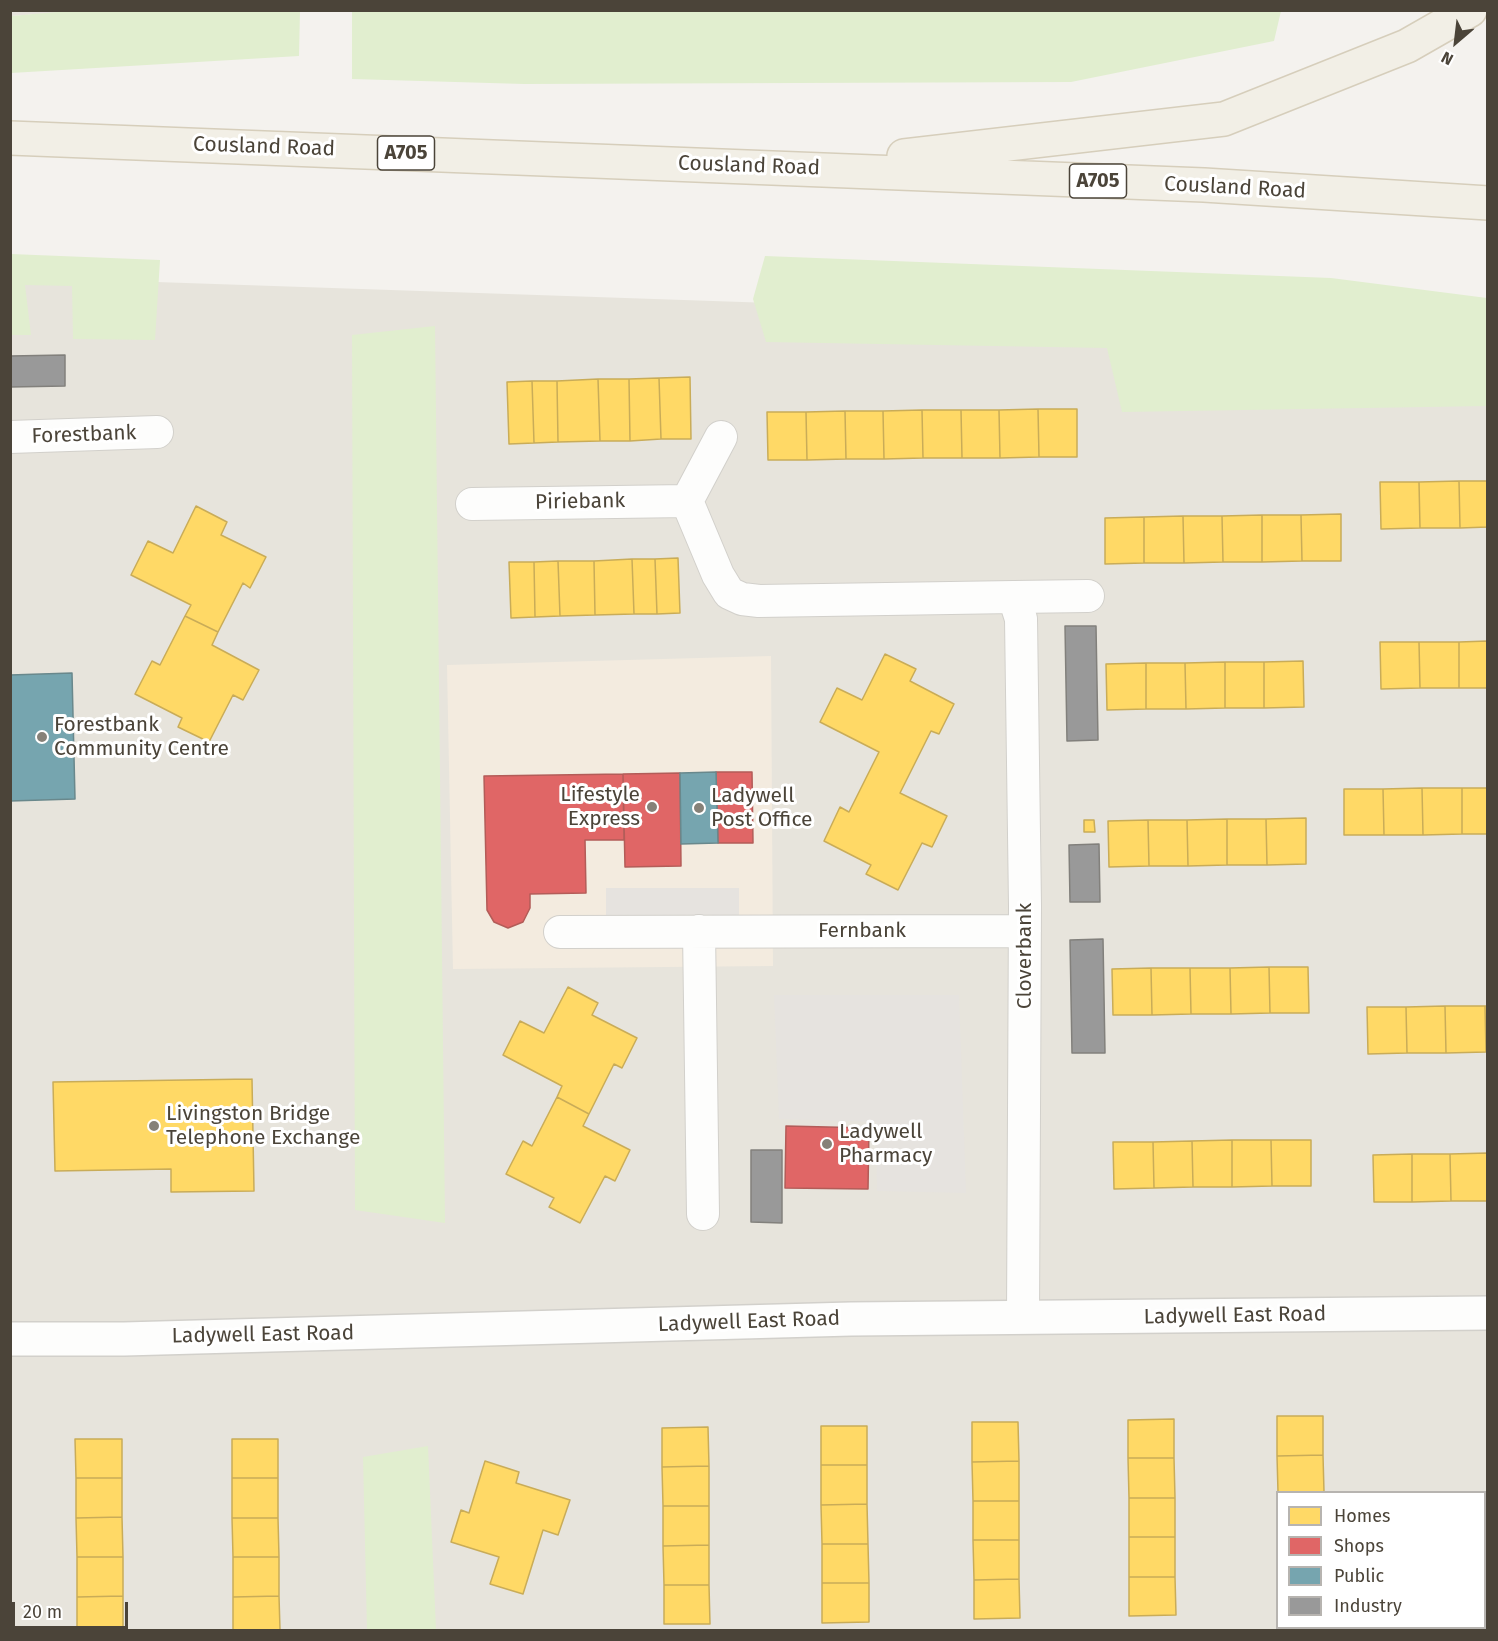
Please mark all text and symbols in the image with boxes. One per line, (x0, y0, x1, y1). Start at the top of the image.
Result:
north arrow (1426, 12, 1486, 72)
text: N (1438, 47, 1456, 69)
street label: Cousland Road (193, 132, 335, 162)
road number: A705 (378, 136, 434, 170)
street label: Cousland Road (678, 151, 820, 181)
road number: A705 (1070, 164, 1126, 198)
street label: Cousland Road (1163, 172, 1307, 204)
street label: Forestbank (31, 421, 137, 449)
street label: Piriebank (535, 489, 625, 515)
place label: Forestbank Community Centre (54, 712, 229, 762)
marker: Forestbank Community Centre (35, 730, 49, 744)
place label: Lifestyle Express (560, 782, 640, 832)
place label: Ladywell Post Office (711, 783, 812, 833)
marker: Lifestyle Express (645, 800, 659, 814)
marker: Ladywell Post Office (692, 801, 706, 815)
street label: Cloverbank (1012, 903, 1038, 1009)
street label: Fernbank (818, 918, 906, 944)
place label: Livingston Bridge Telephone Exchange (166, 1101, 360, 1151)
marker: Livingston Bridge Telephone Exchange (147, 1119, 161, 1133)
place label: Ladywell Pharmacy (839, 1119, 932, 1169)
marker: Ladywell Pharmacy (820, 1137, 834, 1151)
street label: Ladywell East Road (1144, 1302, 1326, 1330)
street label: Ladywell East Road (657, 1306, 841, 1338)
street label: Ladywell East Road (172, 1321, 354, 1349)
legend (1276, 1491, 1486, 1629)
text: Homes (1334, 1505, 1390, 1527)
text: Shops (1334, 1535, 1384, 1557)
text: Public (1334, 1565, 1384, 1587)
scale bar (15, 1590, 130, 1628)
text: Industry (1334, 1595, 1402, 1617)
text: 20 m (23, 1601, 62, 1623)

